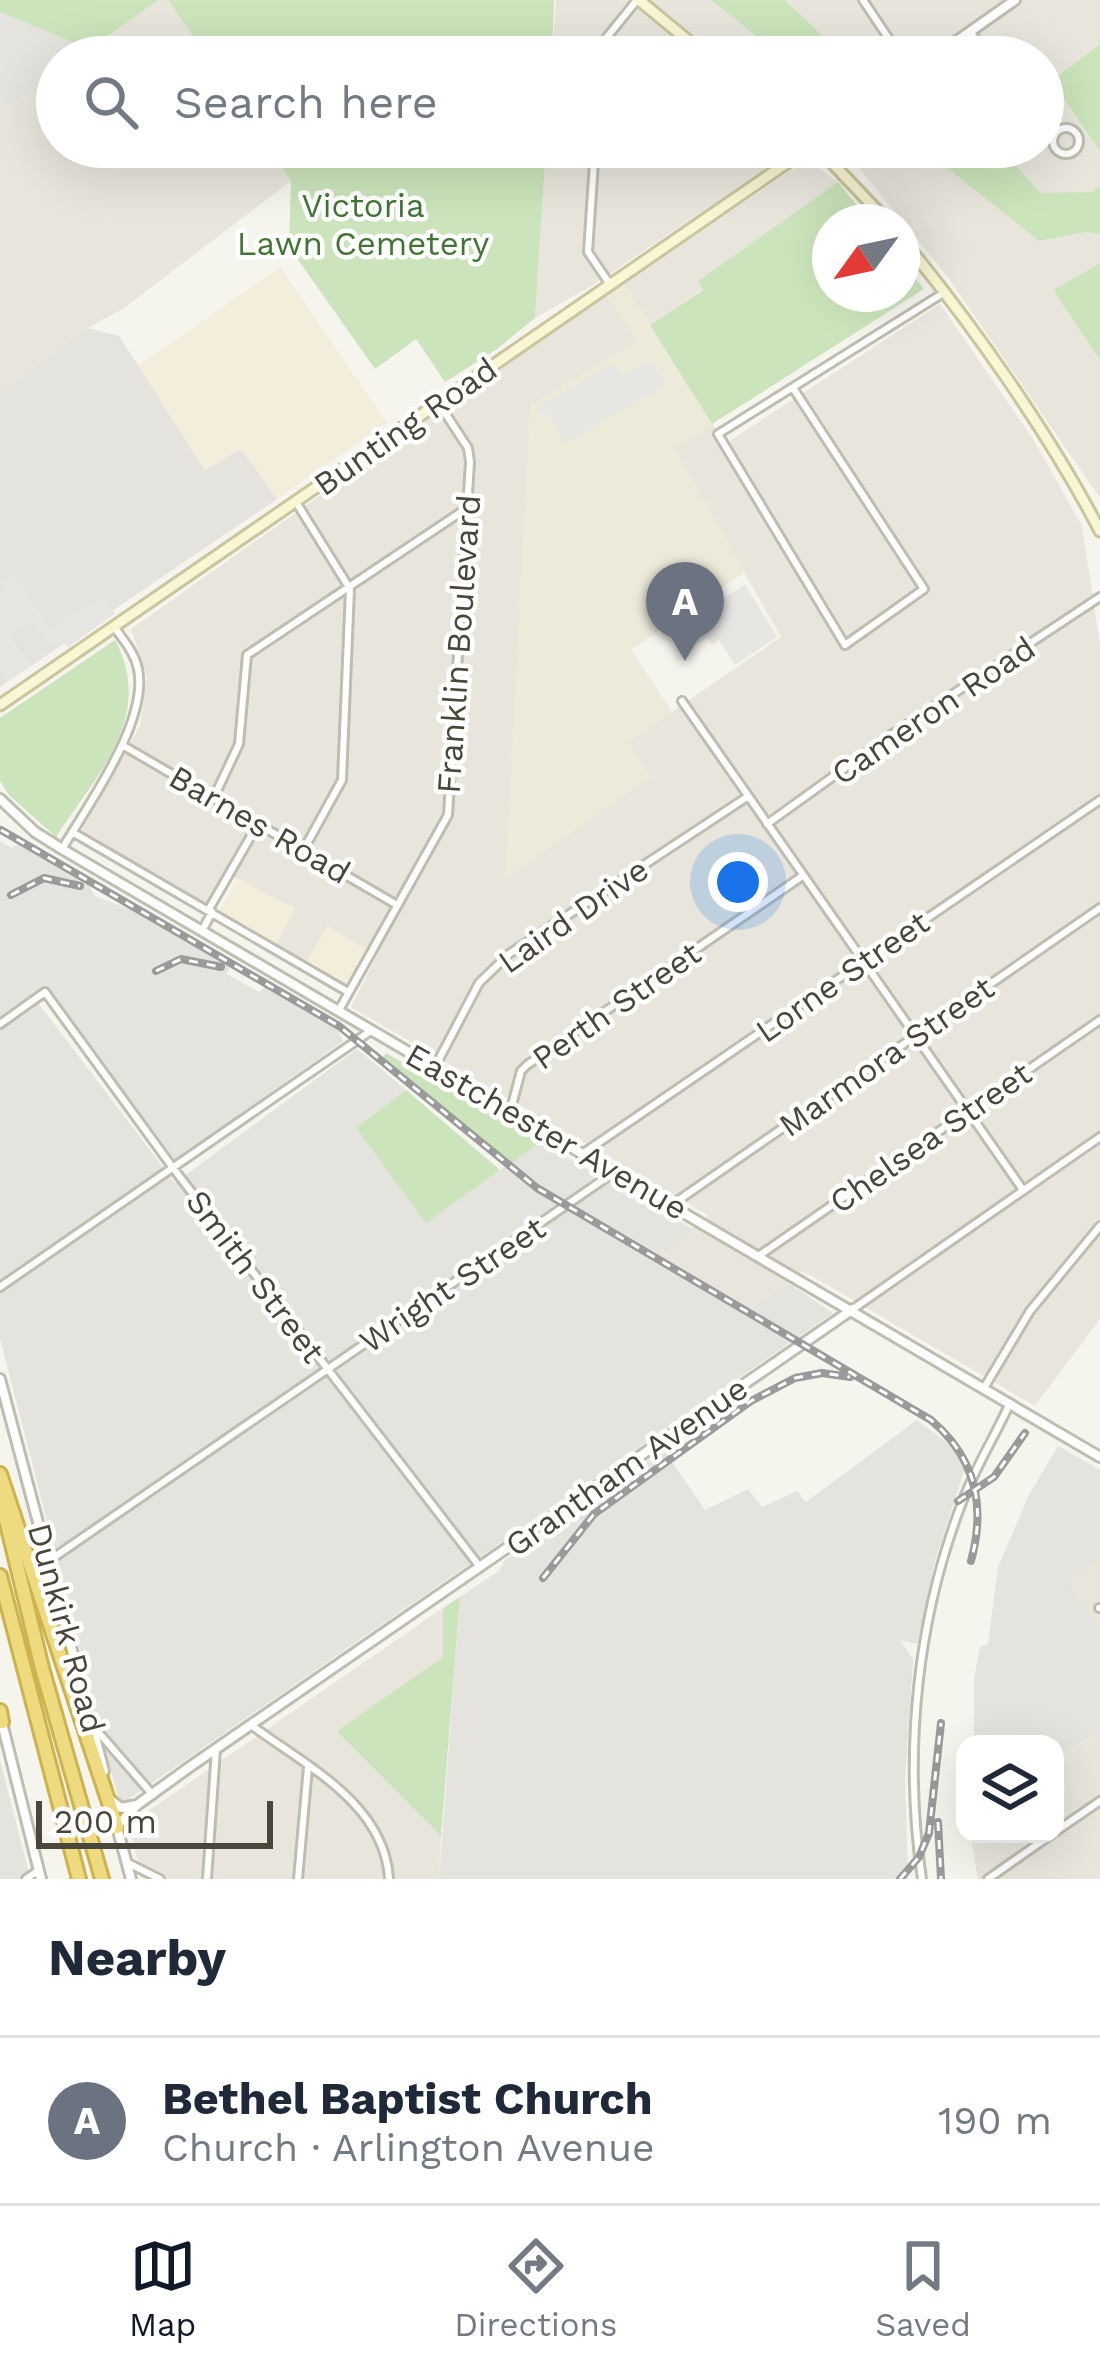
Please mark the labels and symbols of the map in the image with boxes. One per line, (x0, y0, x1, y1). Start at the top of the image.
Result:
park label: Victoria Lawn Cemetery (237, 186, 489, 263)
north arrow (812, 204, 920, 312)
street label: Bunting Road (306, 349, 504, 504)
street label: Franklin Boulevard (429, 493, 488, 795)
pin: A (646, 562, 724, 661)
street label: Cameron Road (824, 628, 1042, 793)
street label: Barnes Road (162, 757, 357, 892)
street label: Laird Drive (491, 849, 656, 981)
your location (708, 852, 768, 912)
street label: Lorne Street (748, 902, 937, 1050)
street label: Perth Street (525, 933, 708, 1078)
street label: Marmora Street (772, 968, 1001, 1145)
street label: Eastchester Avenue (399, 1035, 694, 1228)
street label: Chelsea Street (822, 1053, 1039, 1221)
street label: Smith Street (178, 1182, 333, 1370)
street label: Wright Street (352, 1208, 553, 1361)
street label: Grantham Avenue (498, 1368, 755, 1565)
street label: Dunkirk Road (20, 1519, 113, 1737)
scale bar (36, 1795, 273, 1848)

